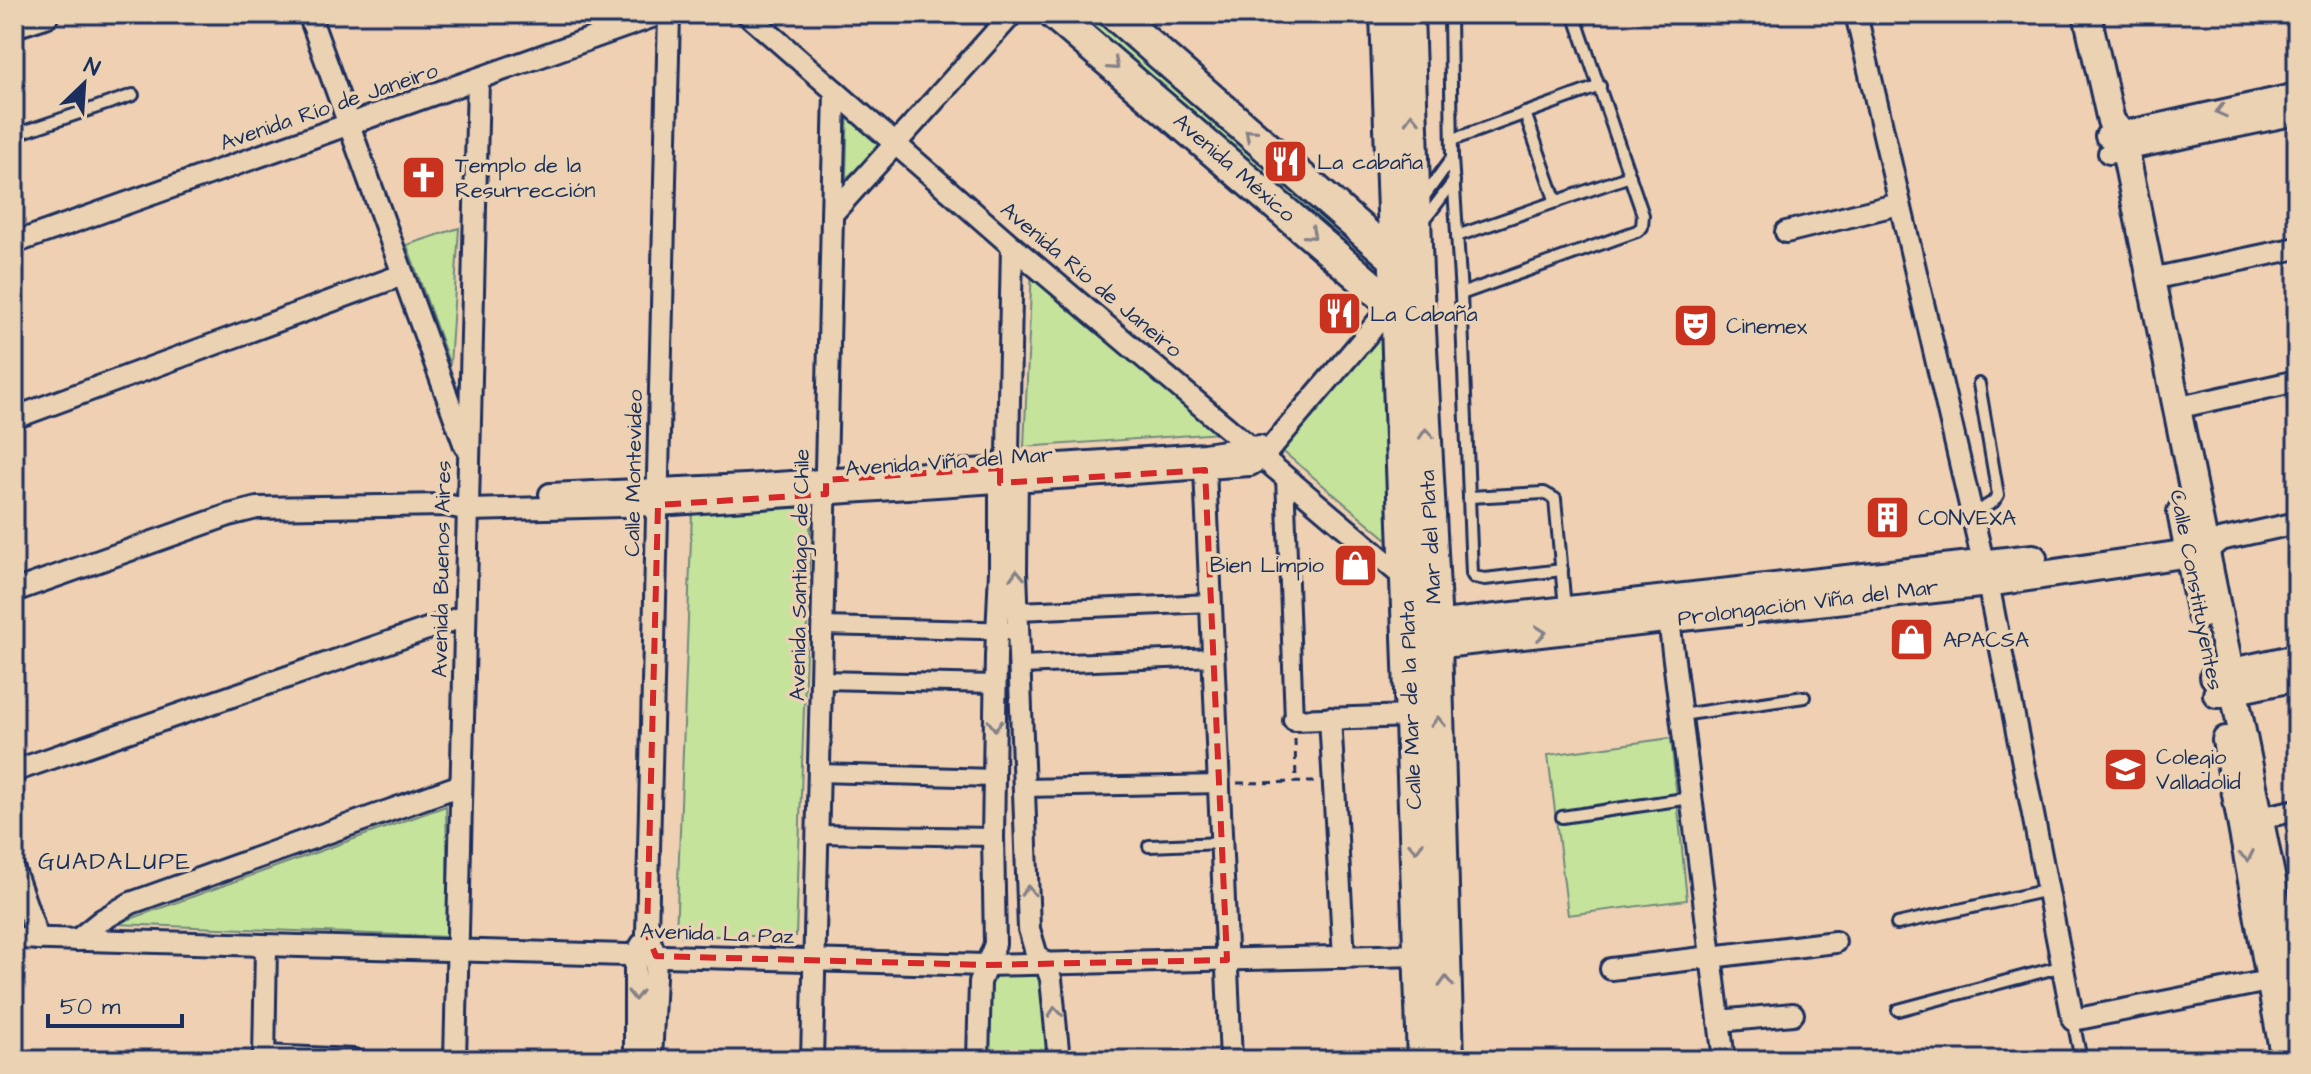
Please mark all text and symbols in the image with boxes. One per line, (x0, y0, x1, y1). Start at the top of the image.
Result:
north arrow (44, 44, 124, 124)
text: N (79, 50, 105, 84)
street label: Avenida Río de Janeiro (216, 55, 443, 159)
one-way arrow (1104, 55, 1119, 70)
one-way arrow (2215, 102, 2228, 119)
street label: Avenida México (1166, 106, 1302, 230)
one-way arrow (1403, 112, 1420, 125)
one-way arrow (1245, 129, 1260, 144)
restaurant icon: La cabaña (1262, 138, 1310, 186)
place label: La cabaña (1317, 147, 1423, 178)
place label: Templo de la Resurrección (455, 150, 596, 206)
church icon: Templo de la Resurrección (400, 154, 448, 202)
street label: Avenida Río de Janeiro (993, 195, 1189, 366)
one-way arrow (1301, 224, 1316, 239)
restaurant icon: La Cabaña (1315, 290, 1363, 338)
place label: La Cabaña (1370, 299, 1478, 330)
theatre icon: Cinemex (1671, 302, 1719, 350)
place label: Cinemex (1726, 311, 1808, 342)
street label: Calle Montevideo (617, 389, 651, 557)
one-way arrow (1417, 427, 1434, 440)
street label: Avenida Viña del Mar (844, 439, 1054, 485)
street label: Avenida Santiago de Chile (782, 448, 819, 701)
street label: Avenida Buenos Aires (425, 460, 459, 678)
street label: Mar del Plata (1412, 469, 1450, 605)
street label: Calle Constituyentes (2160, 487, 2231, 693)
building icon: CONVEXA (1863, 494, 1911, 542)
place label: CONVEXA (1918, 503, 2016, 534)
shop icon: Bien Limpio (1331, 541, 1379, 589)
place label: Bien Limpio (1210, 550, 1325, 581)
one-way arrow (1008, 568, 1025, 581)
street label: Prolongación Viña del Mar (1676, 572, 1940, 635)
street label: Calle Mar de la Plata (1392, 600, 1430, 810)
shop icon: APACSA (1888, 616, 1936, 664)
one-way arrow (1535, 625, 1548, 642)
place label: APACSA (1943, 625, 2029, 656)
one-way arrow (1430, 715, 1447, 728)
one-way arrow (986, 719, 1003, 732)
place label: Colegio Valladolid (2156, 742, 2241, 798)
school or university icon: Colegio Valladolid (2101, 746, 2149, 794)
one-way arrow (1407, 841, 1424, 854)
district label: GUADALUPE (38, 845, 192, 879)
one-way arrow (2238, 849, 2255, 863)
one-way arrow (1020, 884, 1037, 897)
street label: Avenida La Paz (639, 916, 795, 952)
one-way arrow (1437, 975, 1454, 988)
scale bar (48, 978, 182, 1028)
one-way arrow (626, 989, 644, 1002)
text: 50 m (60, 990, 121, 1024)
one-way arrow (1047, 1005, 1064, 1018)

